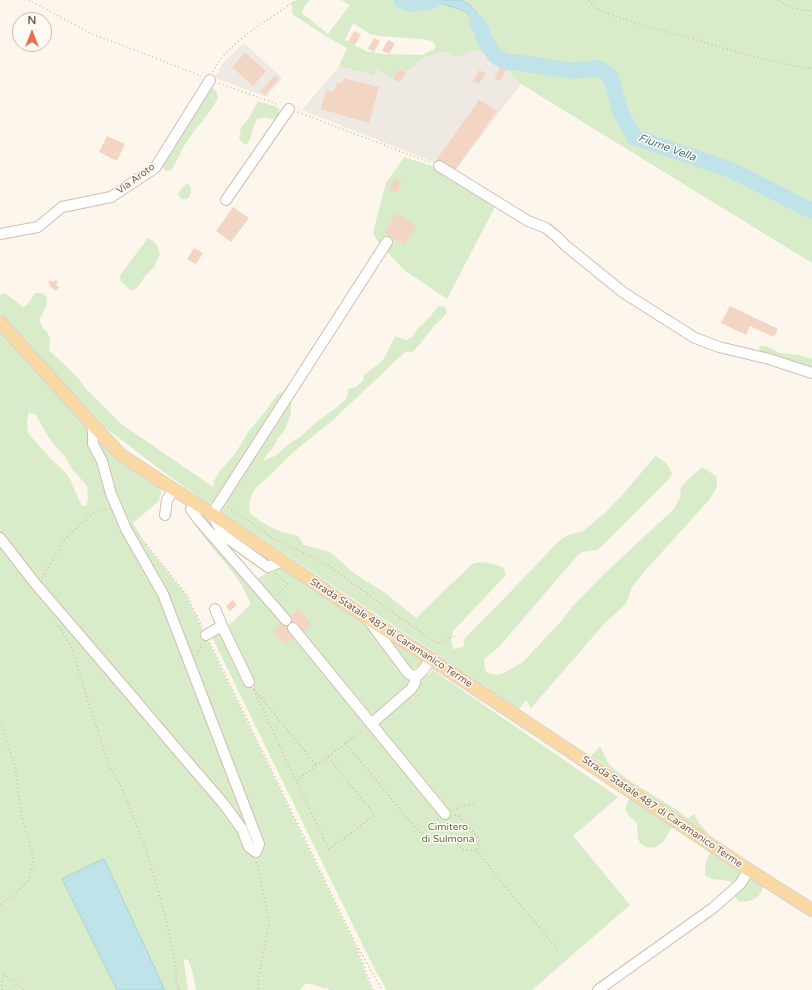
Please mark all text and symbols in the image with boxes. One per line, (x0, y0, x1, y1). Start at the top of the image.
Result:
north arrow (12, 12, 52, 52)
text: N (28, 14, 36, 27)
water label: Fiume Vella (637, 132, 697, 164)
street label: Via Aroto (114, 161, 158, 197)
street label: Strada Statale 487 di Caramanico Terme (308, 576, 474, 690)
street label: Strada Statale 487 di Caramanico Terme (579, 754, 745, 870)
park label: Cimitero di Sulmona (421, 821, 475, 844)

